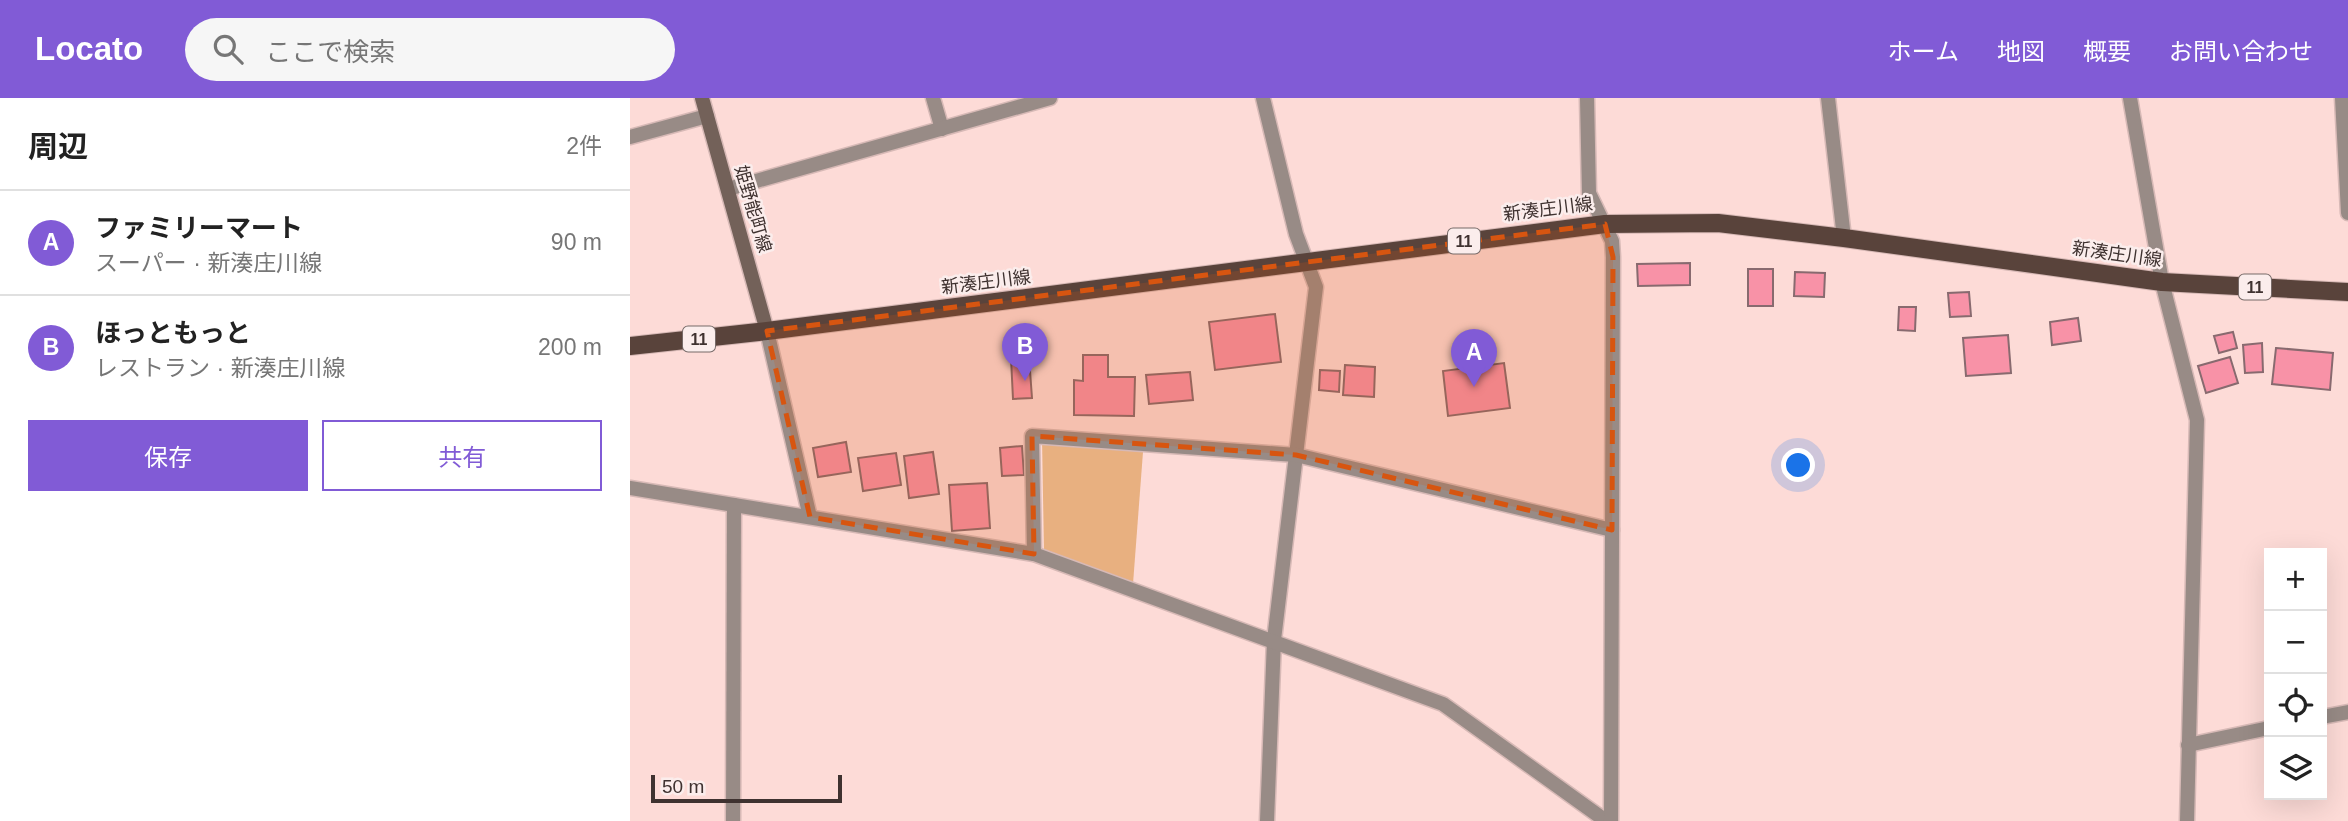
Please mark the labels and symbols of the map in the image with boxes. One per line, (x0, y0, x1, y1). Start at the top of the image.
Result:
street label: 姫野能町線 (731, 163, 775, 255)
street label: 新湊庄川線 (1502, 194, 1594, 224)
road number: 11 (1448, 228, 1480, 253)
street label: 新湊庄川線 (2071, 238, 2163, 270)
street label: 新湊庄川線 (940, 267, 1032, 297)
road number: 11 (2239, 274, 2271, 300)
pin: B (1002, 323, 1048, 381)
road number: 11 (683, 327, 715, 352)
pin: A (1451, 329, 1497, 387)
your location (1781, 448, 1815, 482)
scale bar (651, 772, 842, 804)

